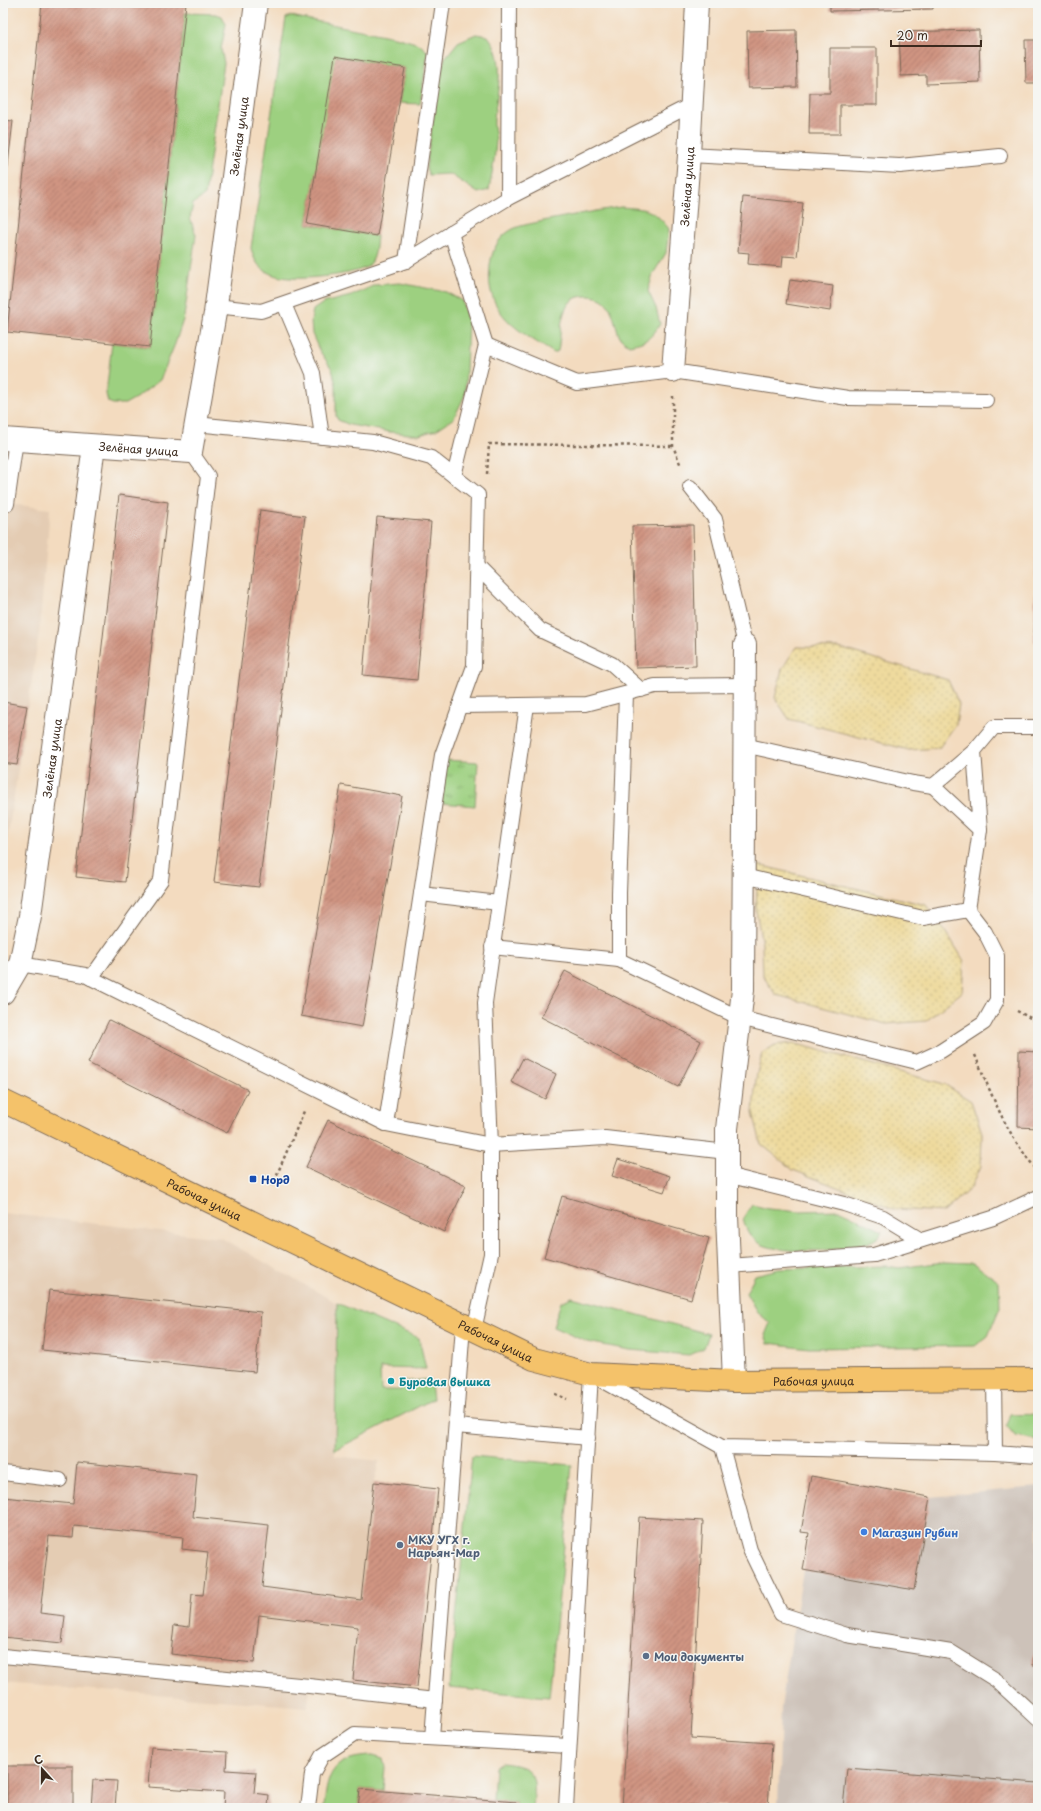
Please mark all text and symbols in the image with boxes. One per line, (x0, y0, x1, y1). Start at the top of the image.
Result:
scale bar (891, 22, 981, 48)
text: 20 m (897, 26, 928, 44)
street label: Зелёная улица (225, 95, 252, 177)
street label: Зелёная улица (675, 146, 698, 227)
street label: Зелёная улица (98, 437, 179, 460)
street label: Зелёная улица (38, 717, 65, 799)
place label: Норд (261, 1171, 290, 1188)
street label: Рабочая улица (164, 1174, 245, 1224)
marker: Норд (248, 1174, 258, 1184)
street label: Рабочая улица (456, 1315, 536, 1366)
street label: Рабочая улица (773, 1372, 854, 1389)
place label: Буровая вышка (399, 1373, 491, 1390)
marker: Буровая вышка (386, 1376, 396, 1386)
place label: Магазин Рубин (872, 1524, 958, 1541)
marker: Магазин Рубин (859, 1527, 869, 1537)
place label: МКУ УГХ г. Нарьян-Мар (408, 1531, 480, 1561)
marker: МКУ УГХ г. Нарьян-Мар (395, 1540, 405, 1550)
place label: Мои документы (654, 1648, 744, 1665)
marker: Мои документы (641, 1651, 651, 1661)
north arrow (22, 1749, 62, 1789)
text: С (31, 1750, 45, 1769)

